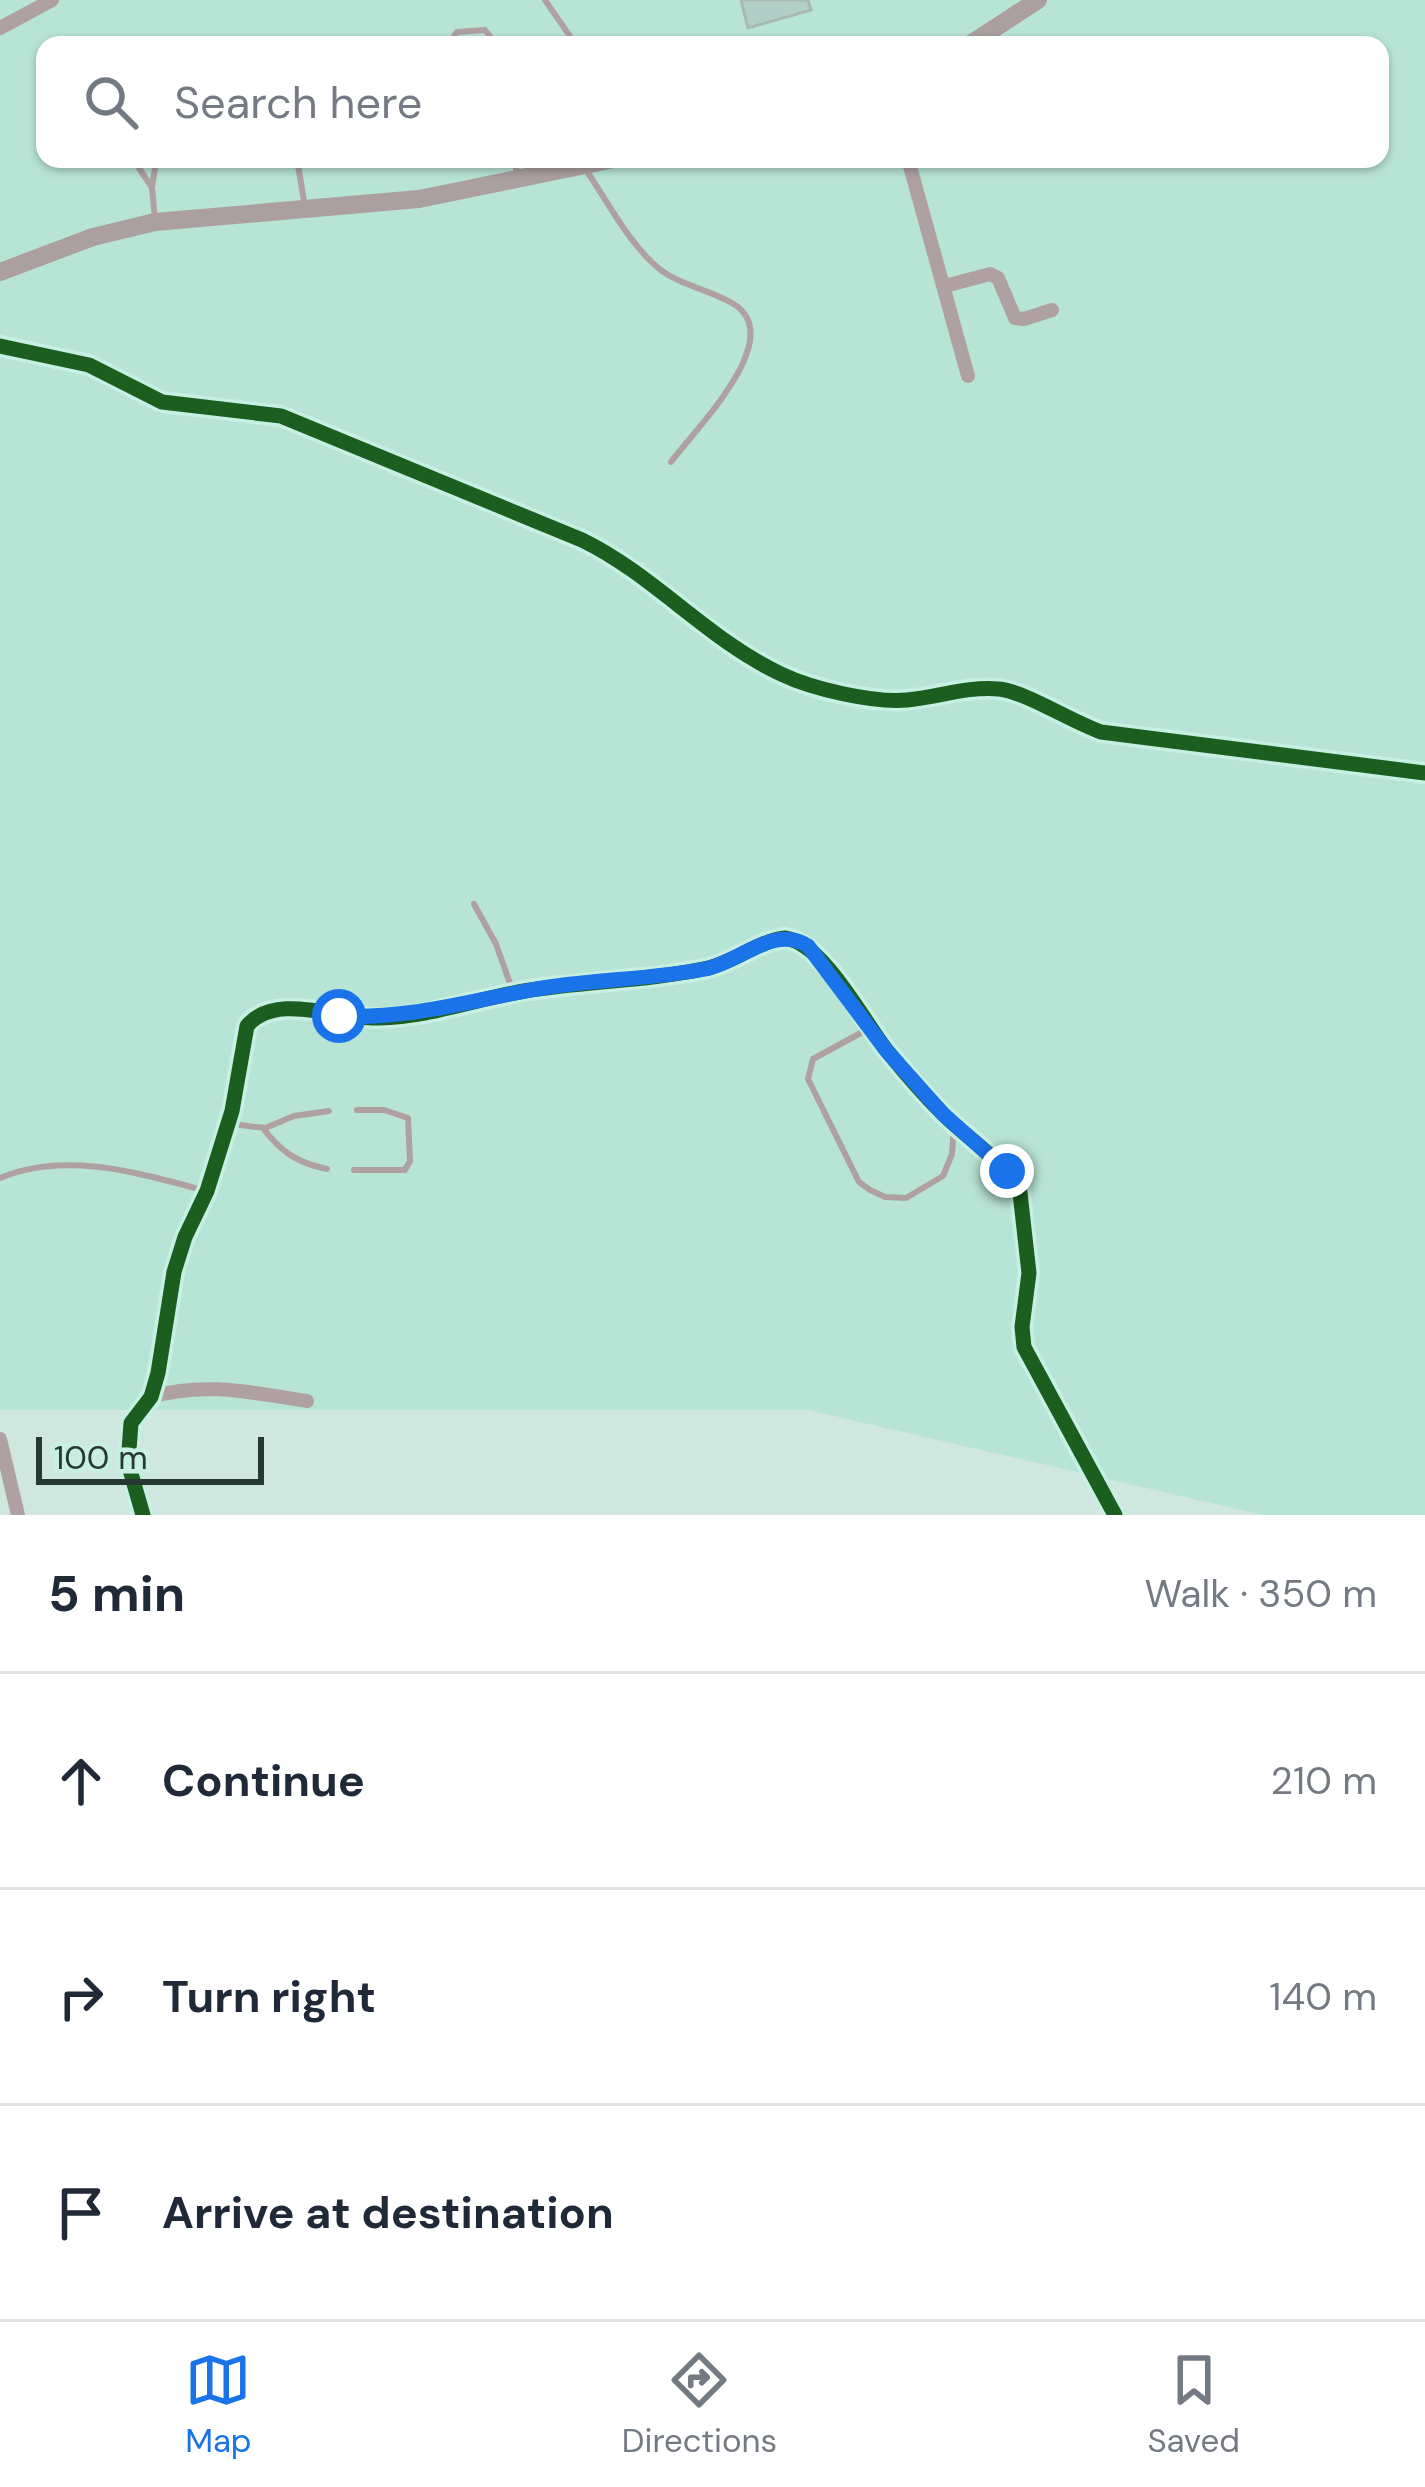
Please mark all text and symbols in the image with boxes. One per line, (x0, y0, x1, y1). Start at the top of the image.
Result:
search box (36, 36, 1389, 168)
icon: search (78, 69, 144, 135)
text: Search here (174, 73, 422, 132)
route start (312, 989, 366, 1043)
route end (980, 1144, 1034, 1198)
scale bar (36, 1431, 264, 1484)
text: 100 m (54, 1436, 148, 1479)
text: 5 min (48, 1560, 185, 1627)
text: Walk · 350 m (1144, 1568, 1377, 1619)
icon: ahead (48, 1748, 114, 1814)
text: Continue (162, 1751, 365, 1810)
text: 210 m (1271, 1755, 1377, 1806)
icon: right (48, 1964, 114, 2030)
text: Turn right (162, 1967, 376, 2026)
text: 140 m (1269, 1971, 1377, 2022)
icon: arrive (48, 2180, 114, 2246)
text: Arrive at destination (162, 2183, 614, 2242)
tab: Map (185, 2347, 252, 2462)
tab: Directions (622, 2347, 777, 2462)
tab: Saved (1147, 2347, 1240, 2462)

